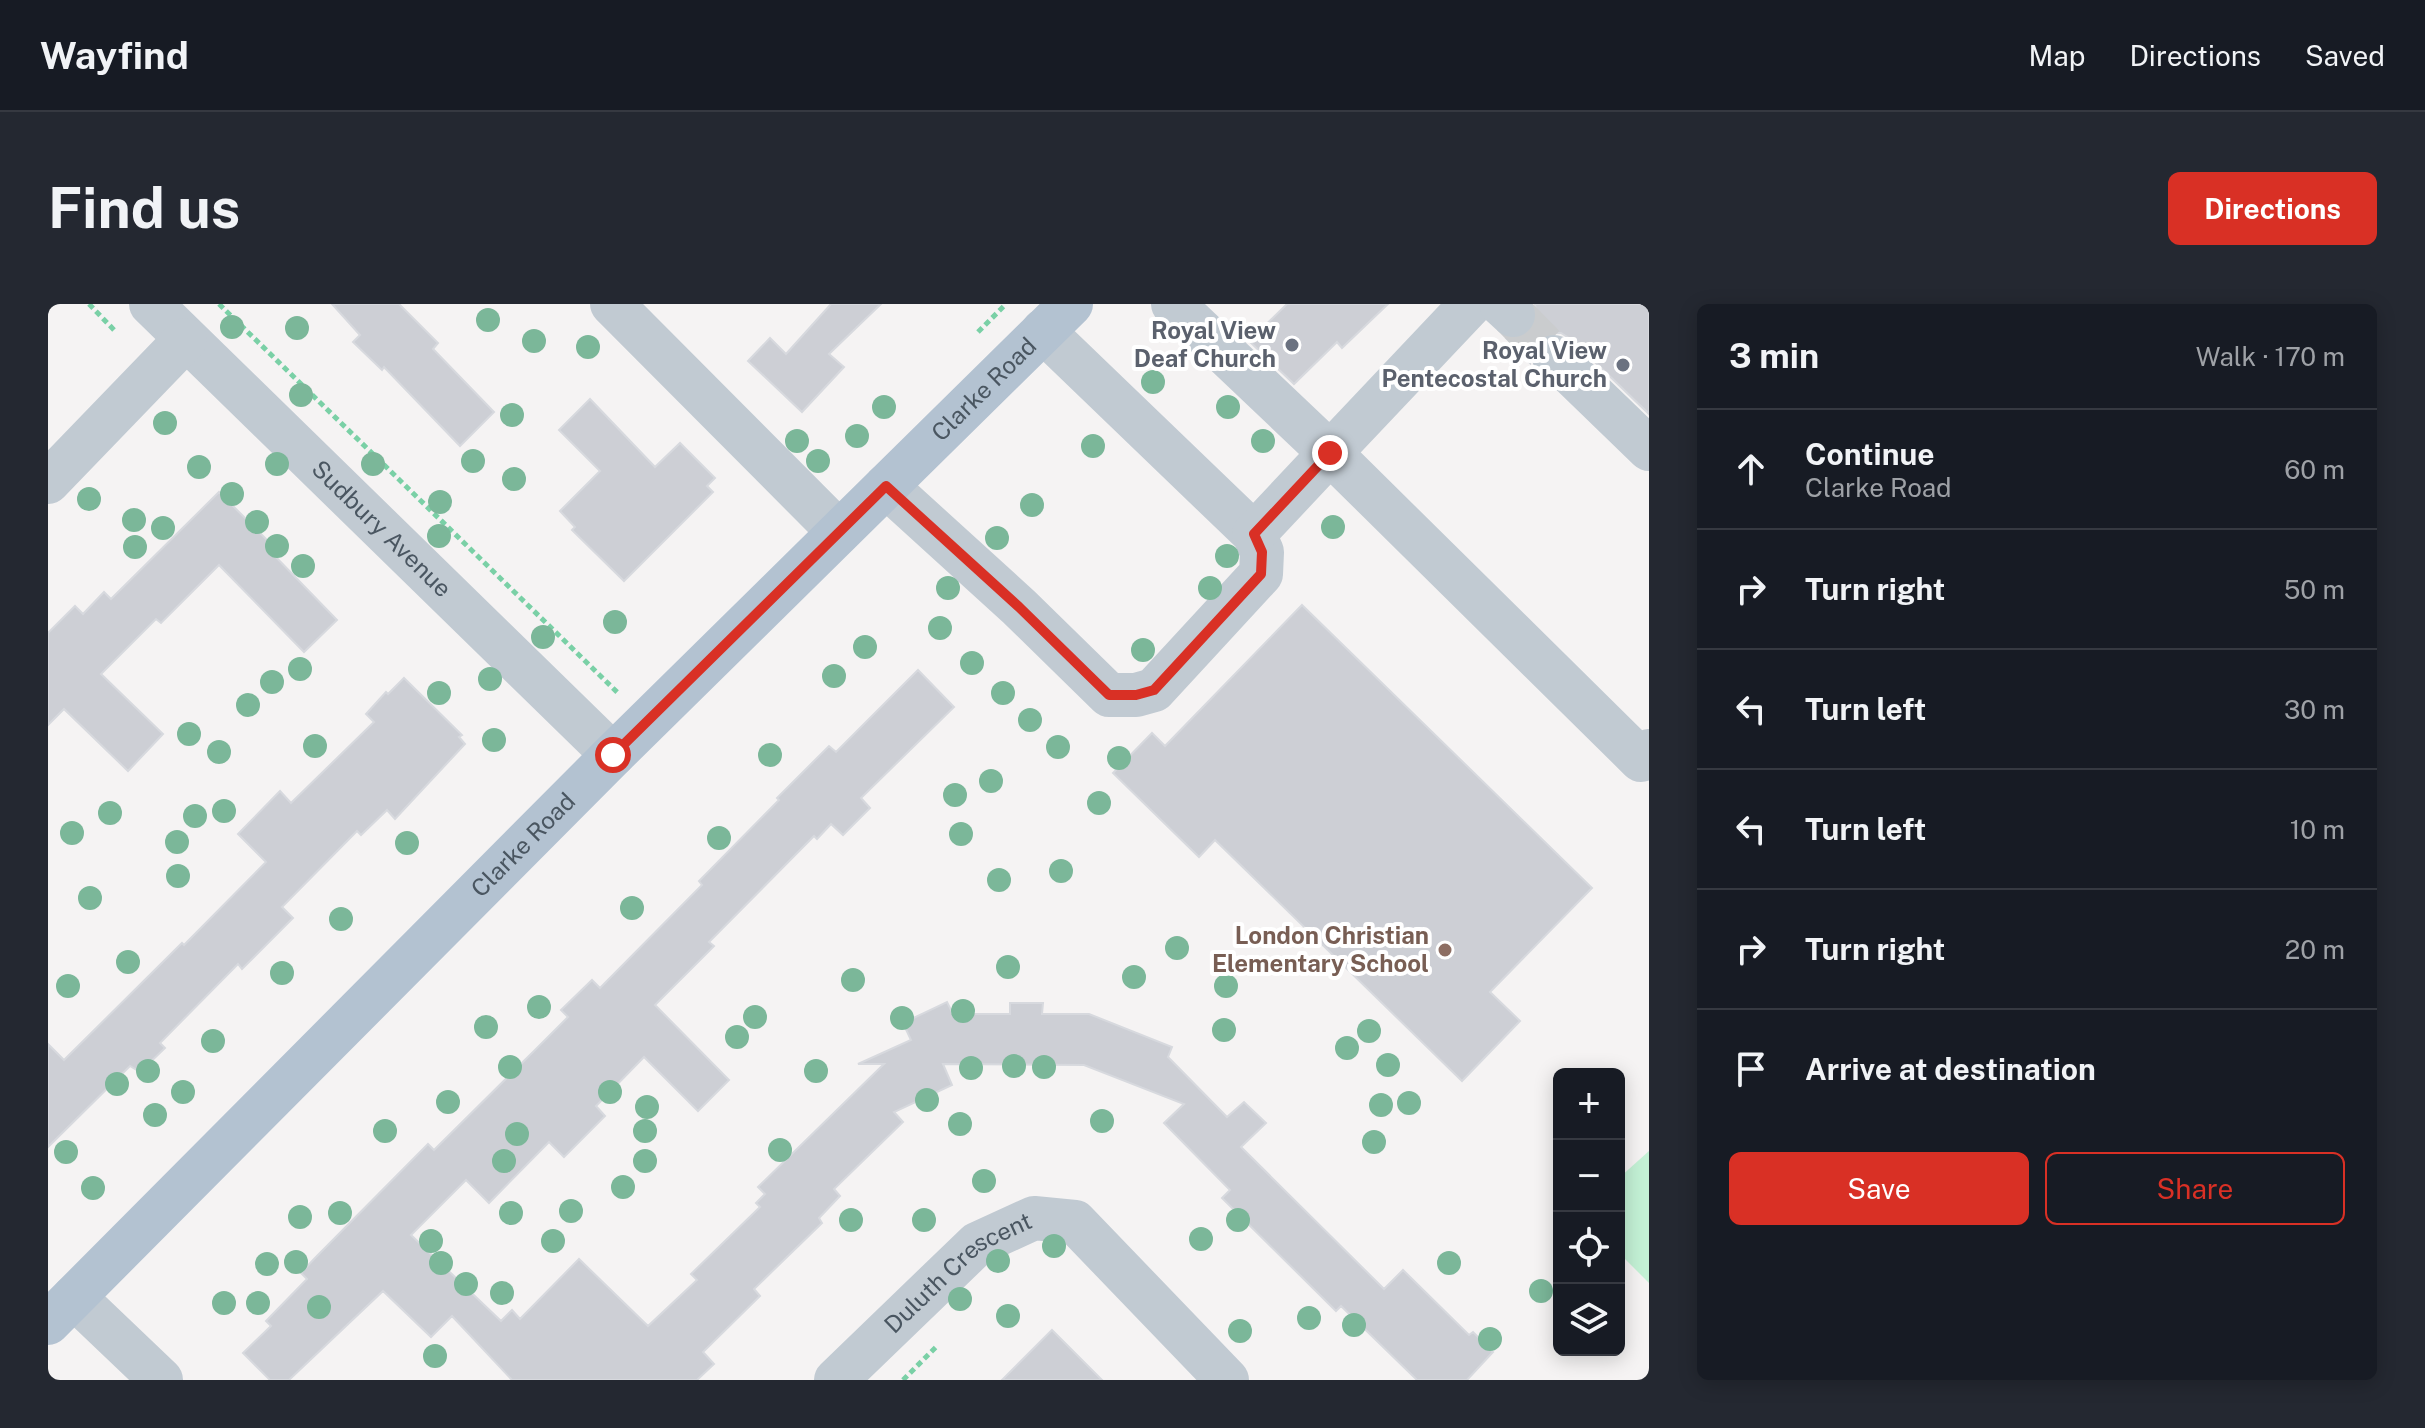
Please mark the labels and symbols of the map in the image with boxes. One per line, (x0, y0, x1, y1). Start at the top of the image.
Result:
place label: Royal View Deaf Church (1134, 316, 1276, 372)
street label: Clarke Road (925, 331, 1041, 446)
marker: Royal View Deaf Church (1283, 336, 1301, 354)
place label: Royal View Pentecostal Church (1381, 336, 1607, 392)
marker: Royal View Pentecostal Church (1614, 356, 1632, 374)
route end (1312, 435, 1348, 471)
street label: Sudbury Avenue (307, 454, 458, 602)
route start (595, 737, 631, 773)
street label: Clarke Road (465, 787, 580, 902)
place label: London Christian Elementary School (1212, 921, 1429, 977)
marker: London Christian Elementary School (1436, 941, 1454, 959)
street label: Duluth Crescent (878, 1206, 1036, 1338)

